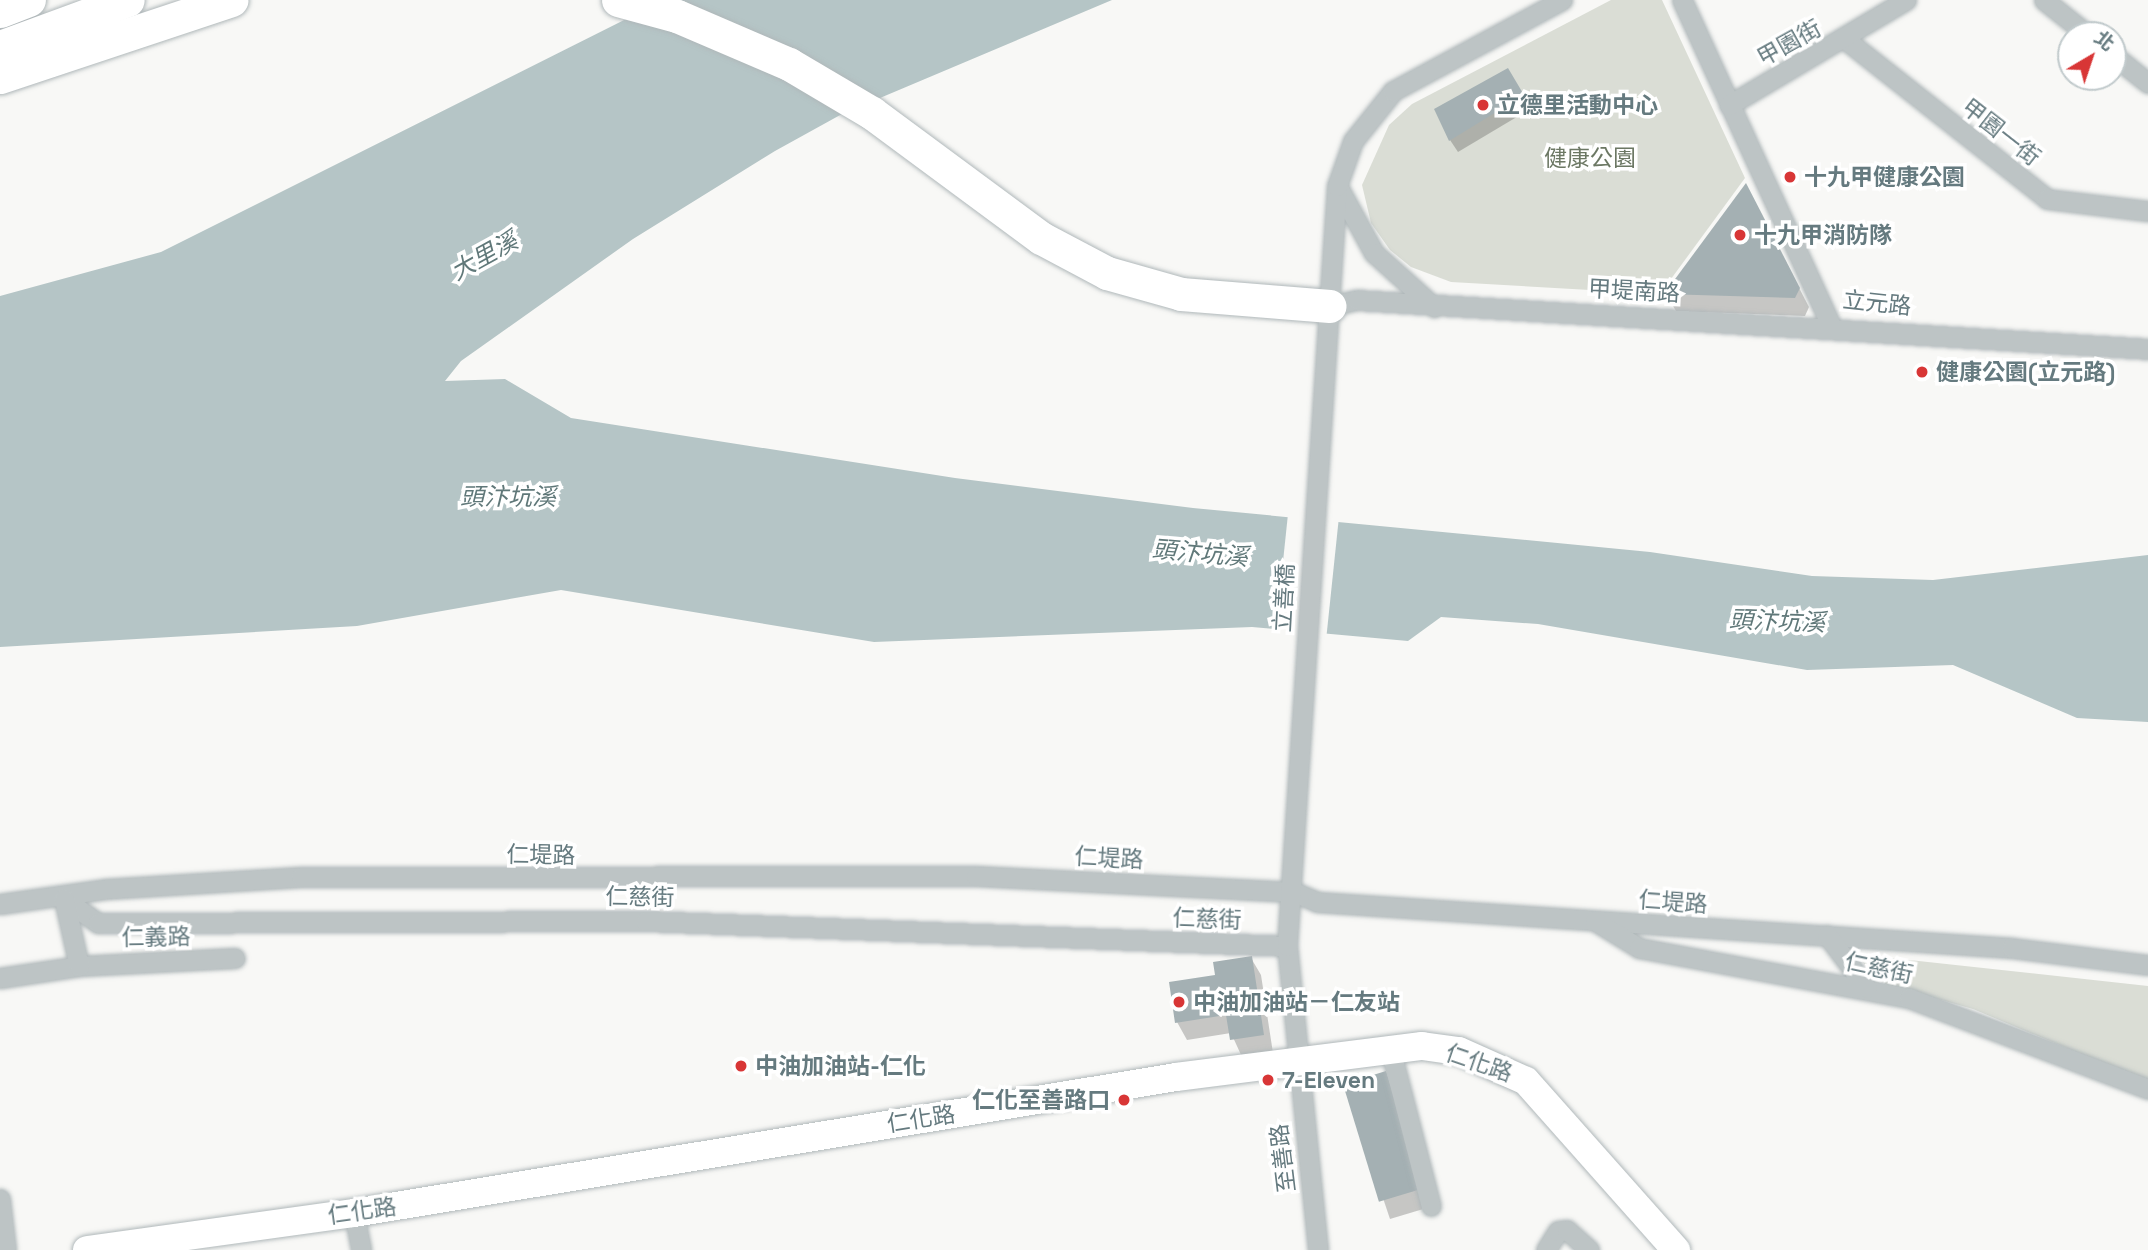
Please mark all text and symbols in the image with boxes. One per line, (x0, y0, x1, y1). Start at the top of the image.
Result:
street label: 甲園街 (1752, 14, 1826, 72)
north arrow (2057, 21, 2127, 91)
text: 北 (2089, 25, 2120, 57)
place label: 立德里活動中心 (1497, 91, 1658, 119)
street label: 甲園一街 (1956, 93, 2046, 171)
marker: 立德里活動中心 (1475, 97, 1491, 113)
park label: 健康公園 (1544, 144, 1636, 172)
place label: 十九甲健康公園 (1804, 163, 1965, 191)
marker: 十九甲健康公園 (1782, 169, 1798, 185)
place label: 十九甲消防隊 (1754, 221, 1892, 249)
water label: 大里溪 (446, 226, 522, 286)
marker: 十九甲消防隊 (1732, 227, 1748, 243)
street label: 甲堤南路 (1587, 275, 1681, 307)
street label: 立元路 (1841, 286, 1913, 320)
place label: 健康公園(立元路) (1936, 358, 2115, 386)
marker: 健康公園(立元路) (1914, 364, 1930, 380)
water label: 頭汴坑溪 (460, 483, 556, 511)
water label: 頭汴坑溪 (1151, 534, 1249, 572)
street label: 立善橋 (1268, 563, 1300, 633)
water label: 頭汴坑溪 (1729, 605, 1825, 637)
street label: 仁堤路 (506, 841, 576, 869)
street label: 仁堤路 (1074, 842, 1144, 874)
street label: 仁慈街 (605, 883, 675, 911)
street label: 仁堤路 (1638, 886, 1708, 918)
street label: 仁慈街 (1172, 904, 1242, 934)
street label: 仁義路 (121, 923, 191, 951)
street label: 仁慈街 (1842, 947, 1916, 989)
place label: 中油加油站－仁友站 (1193, 988, 1400, 1016)
marker: 中油加油站－仁友站 (1171, 994, 1187, 1010)
street label: 仁化路 (1442, 1039, 1516, 1087)
place label: 中油加油站-仁化 (755, 1052, 926, 1080)
marker: 中油加油站-仁化 (733, 1058, 749, 1074)
place label: 7-Eleven (1282, 1066, 1375, 1094)
marker: 7-Eleven (1260, 1072, 1276, 1088)
place label: 仁化至善路口 (972, 1086, 1110, 1114)
marker: 仁化至善路口 (1116, 1092, 1132, 1108)
street label: 仁化路 (885, 1100, 957, 1138)
street label: 至善路 (1265, 1122, 1301, 1194)
street label: 仁化路 (326, 1193, 398, 1229)

